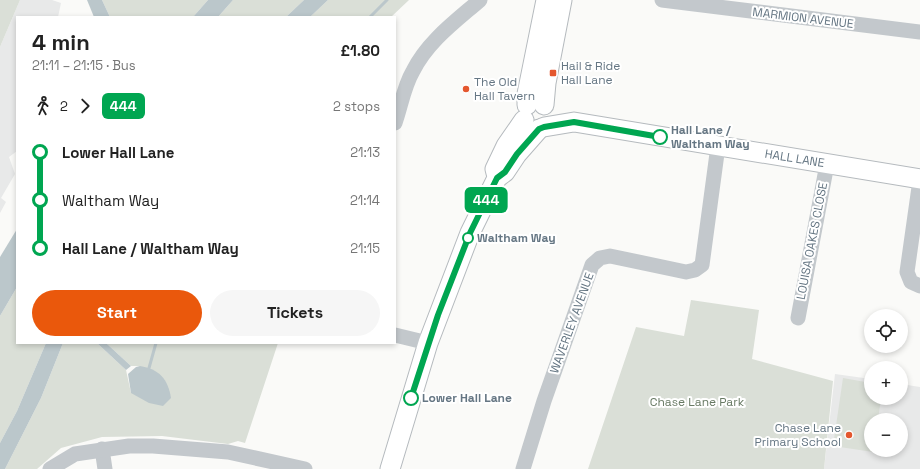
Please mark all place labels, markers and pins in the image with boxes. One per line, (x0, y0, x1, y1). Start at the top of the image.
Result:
place label: Hail & Ride Hall Lane (561, 58, 620, 88)
marker: Hail & Ride Hall Lane (548, 68, 558, 78)
place label: The Old Hall Tavern (474, 74, 535, 104)
marker: The Old Hall Tavern (461, 84, 471, 94)
place label: Hall Lane / Waltham Way (671, 122, 750, 152)
marker: Hall Lane / Waltham Way (652, 129, 668, 145)
place label: Waltham Way (477, 230, 556, 246)
marker: Waltham Way (462, 232, 474, 244)
marker: Lower Hall Lane (403, 390, 419, 406)
place label: Lower Hall Lane (422, 390, 512, 406)
place label: Chase Lane Primary School (754, 420, 841, 450)
marker: Chase Lane Primary School (844, 430, 854, 440)

